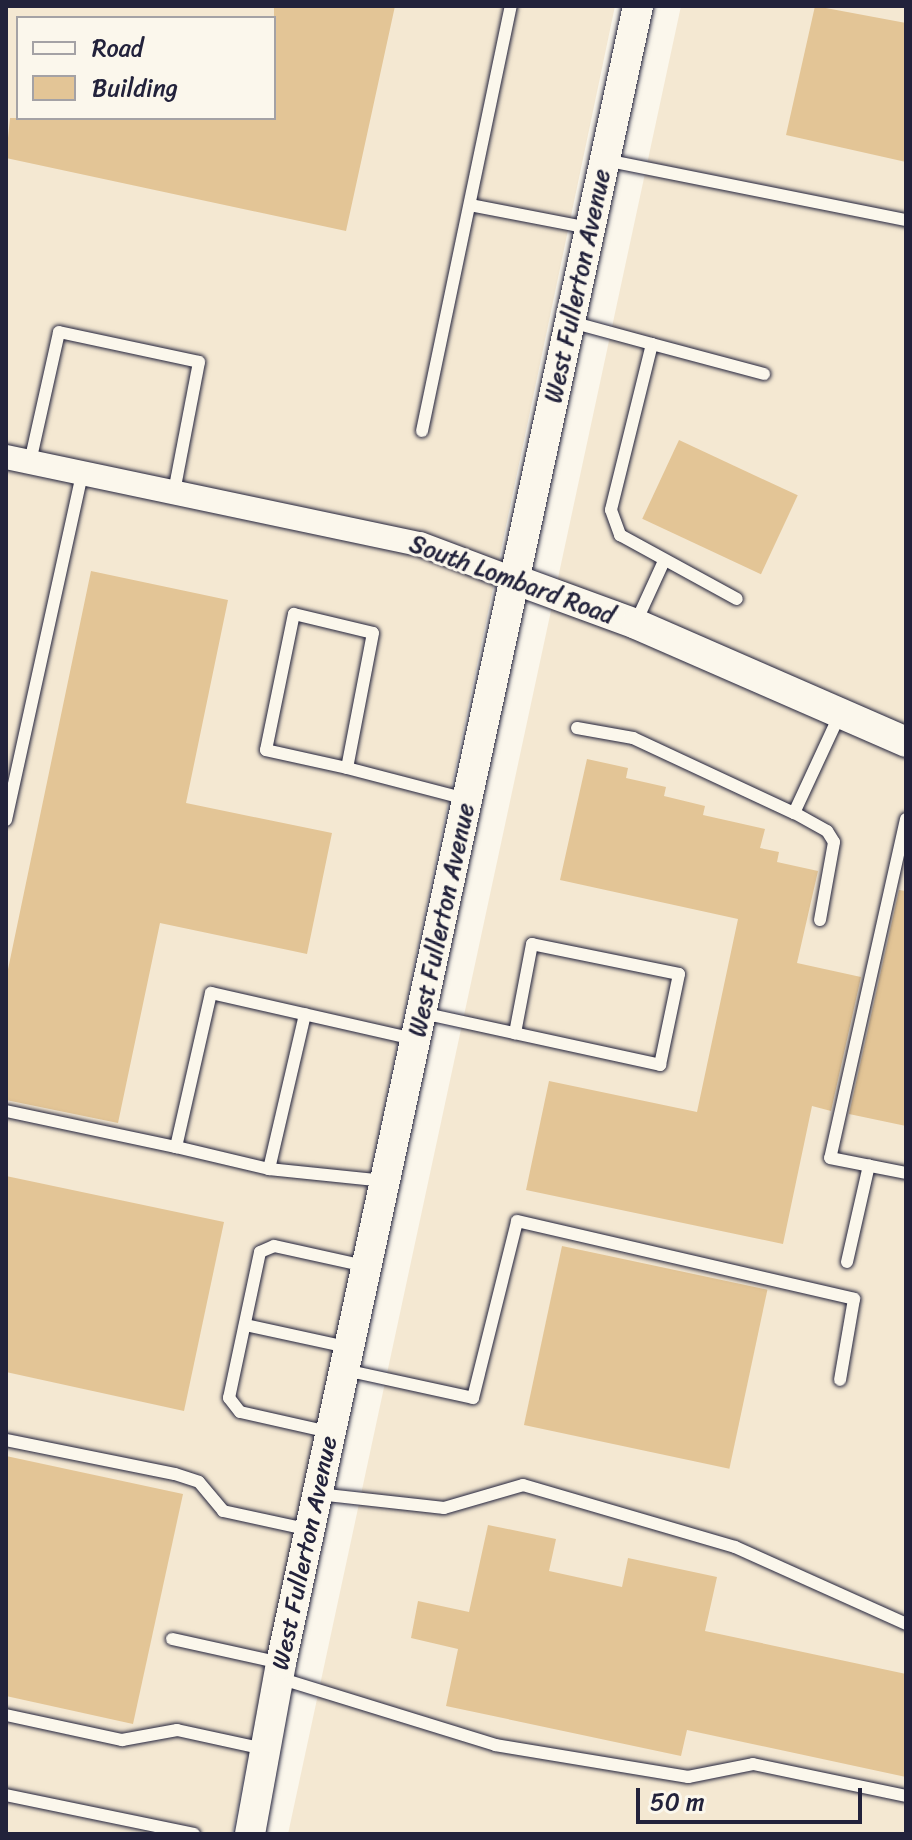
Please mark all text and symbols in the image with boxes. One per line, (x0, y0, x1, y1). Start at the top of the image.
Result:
legend (16, 16, 276, 120)
text: Road (92, 27, 143, 69)
text: Building (92, 67, 178, 109)
street label: West Fullerton Avenue (539, 166, 617, 406)
street label: South Lombard Road (405, 529, 619, 631)
street label: West Fullerton Avenue (403, 800, 481, 1040)
street label: West Fullerton Avenue (266, 1433, 344, 1673)
scale bar (640, 1772, 866, 1822)
text: 50 m (650, 1781, 705, 1823)

